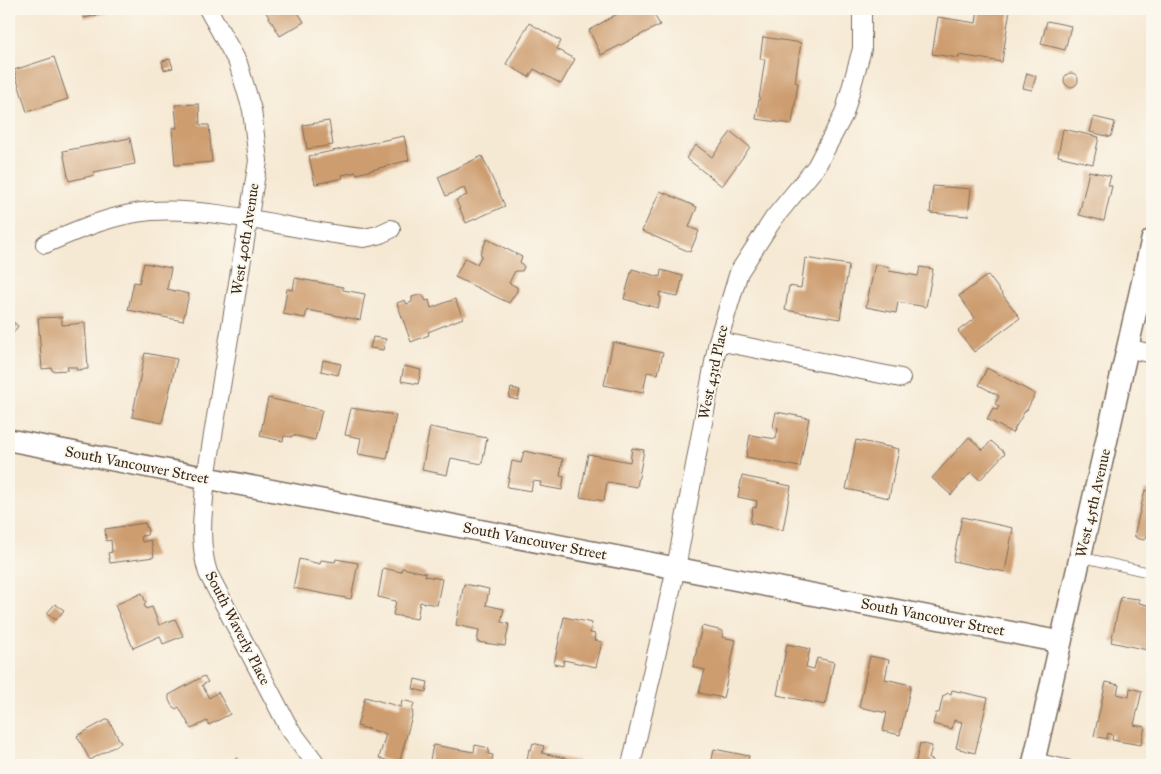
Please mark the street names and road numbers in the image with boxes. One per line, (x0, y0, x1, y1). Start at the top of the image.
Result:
street label: West 40th Avenue (227, 182, 263, 296)
street label: West 43rd Place (694, 323, 732, 421)
street label: South Vancouver Street (64, 442, 211, 488)
street label: West 45th Avenue (1072, 447, 1114, 559)
street label: South Vancouver Street (462, 518, 609, 564)
street label: South Waverly Place (202, 568, 274, 688)
street label: South Vancouver Street (860, 594, 1007, 640)

